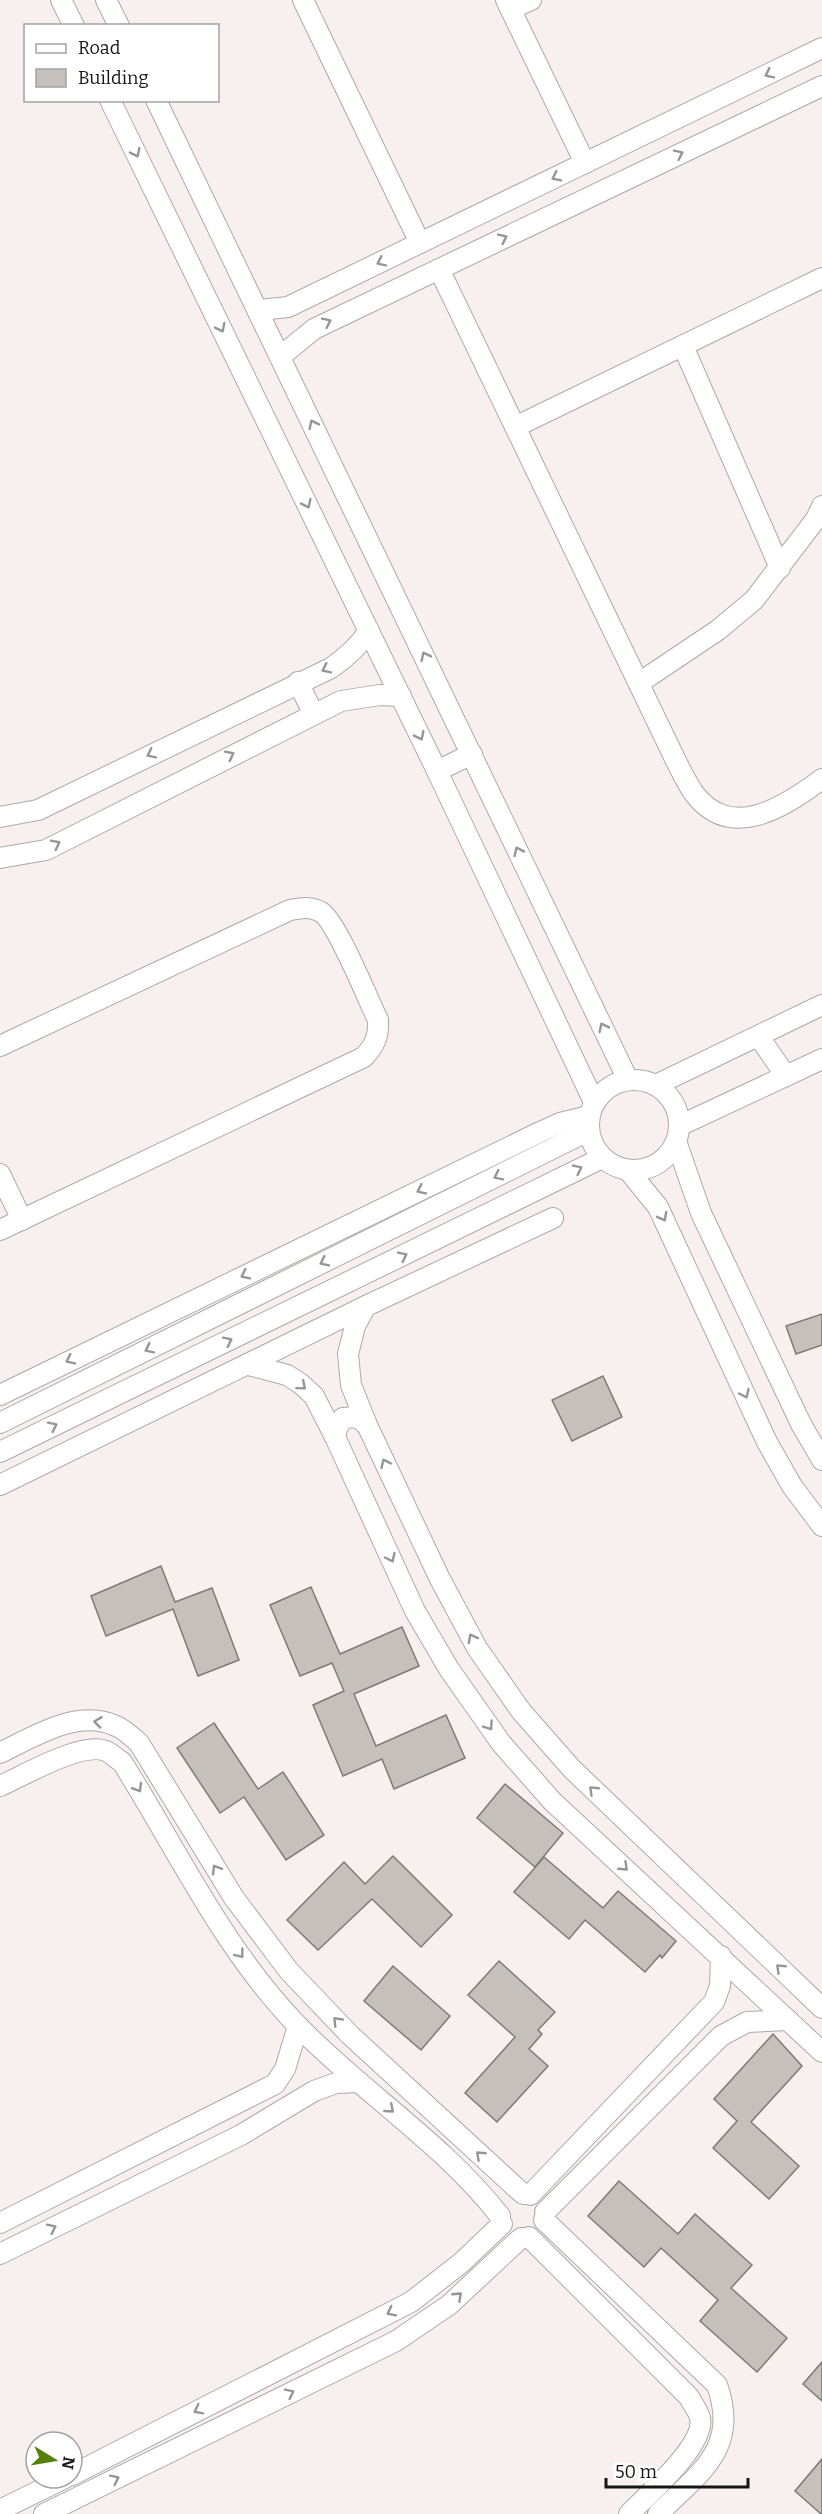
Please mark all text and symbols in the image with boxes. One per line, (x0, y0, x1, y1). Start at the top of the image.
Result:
legend (24, 24, 219, 102)
text: Road (78, 37, 121, 59)
one-way arrow (765, 66, 776, 78)
text: Building (78, 67, 149, 89)
one-way arrow (129, 147, 140, 158)
one-way arrow (673, 150, 684, 162)
one-way arrow (552, 170, 563, 182)
one-way arrow (497, 234, 508, 246)
one-way arrow (376, 255, 387, 266)
one-way arrow (321, 318, 332, 330)
one-way arrow (214, 322, 226, 333)
one-way arrow (309, 419, 320, 430)
one-way arrow (300, 497, 311, 508)
one-way arrow (420, 652, 432, 663)
one-way arrow (322, 662, 333, 673)
one-way arrow (413, 729, 424, 740)
one-way arrow (146, 747, 157, 759)
one-way arrow (224, 751, 235, 763)
one-way arrow (50, 840, 61, 851)
one-way arrow (514, 847, 526, 858)
one-way arrow (598, 1022, 610, 1033)
one-way arrow (572, 1165, 583, 1177)
one-way arrow (494, 1168, 505, 1180)
one-way arrow (416, 1182, 427, 1194)
one-way arrow (656, 1211, 667, 1221)
one-way arrow (397, 1251, 408, 1263)
one-way arrow (319, 1255, 330, 1266)
one-way arrow (241, 1268, 252, 1279)
one-way arrow (221, 1337, 232, 1348)
one-way arrow (144, 1341, 155, 1353)
one-way arrow (65, 1353, 76, 1365)
one-way arrow (295, 1379, 306, 1390)
one-way arrow (738, 1387, 750, 1398)
one-way arrow (46, 1422, 57, 1434)
one-way arrow (381, 1459, 393, 1470)
one-way arrow (384, 1552, 396, 1563)
one-way arrow (468, 1634, 479, 1644)
one-way arrow (94, 1717, 103, 1729)
one-way arrow (482, 1719, 493, 1730)
one-way arrow (130, 1782, 142, 1792)
one-way arrow (590, 1786, 601, 1797)
one-way arrow (616, 1859, 627, 1870)
one-way arrow (213, 1865, 224, 1876)
one-way arrow (233, 1947, 244, 1958)
one-way arrow (776, 1964, 786, 1975)
one-way arrow (334, 2018, 345, 2029)
one-way arrow (383, 2102, 394, 2113)
one-way arrow (476, 2151, 487, 2162)
one-way arrow (46, 2224, 57, 2236)
one-way arrow (452, 2292, 462, 2303)
one-way arrow (386, 2305, 397, 2317)
one-way arrow (284, 2389, 295, 2401)
one-way arrow (194, 2403, 205, 2415)
north arrow (24, 2430, 84, 2490)
scale bar (606, 2451, 748, 2489)
text: N (58, 2455, 79, 2471)
text: 50 m (615, 2461, 657, 2483)
one-way arrow (108, 2474, 119, 2486)

